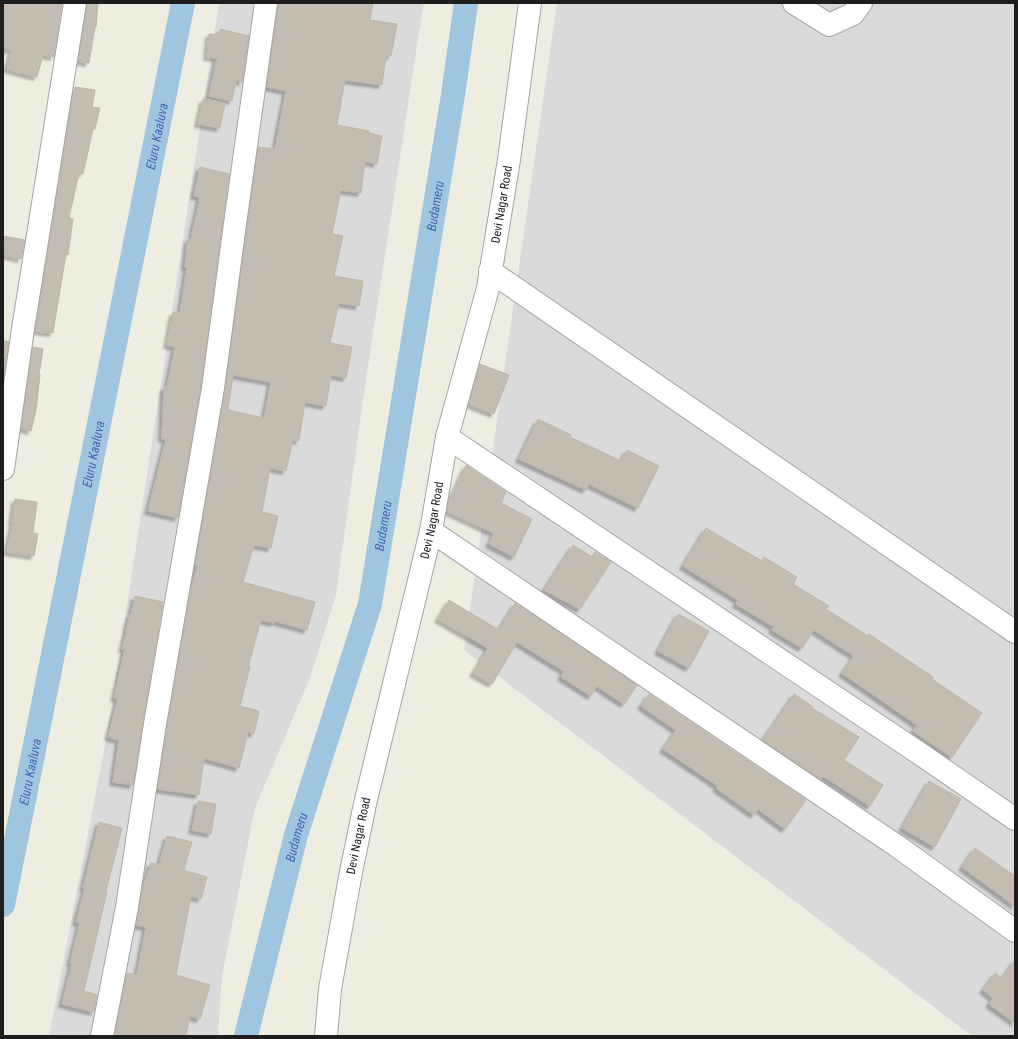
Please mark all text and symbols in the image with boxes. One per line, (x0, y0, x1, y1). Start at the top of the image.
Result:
water label: Eluru Kaaluva (143, 102, 171, 171)
street label: Devi Nagar Road (488, 164, 515, 244)
water label: Budameru (424, 180, 447, 232)
water label: Eluru Kaaluva (80, 419, 107, 489)
street label: Devi Nagar Road (417, 481, 446, 560)
water label: Budameru (372, 500, 395, 552)
water label: Eluru Kaaluva (16, 737, 44, 806)
street label: Devi Nagar Road (344, 796, 373, 876)
water label: Budameru (283, 811, 311, 864)

